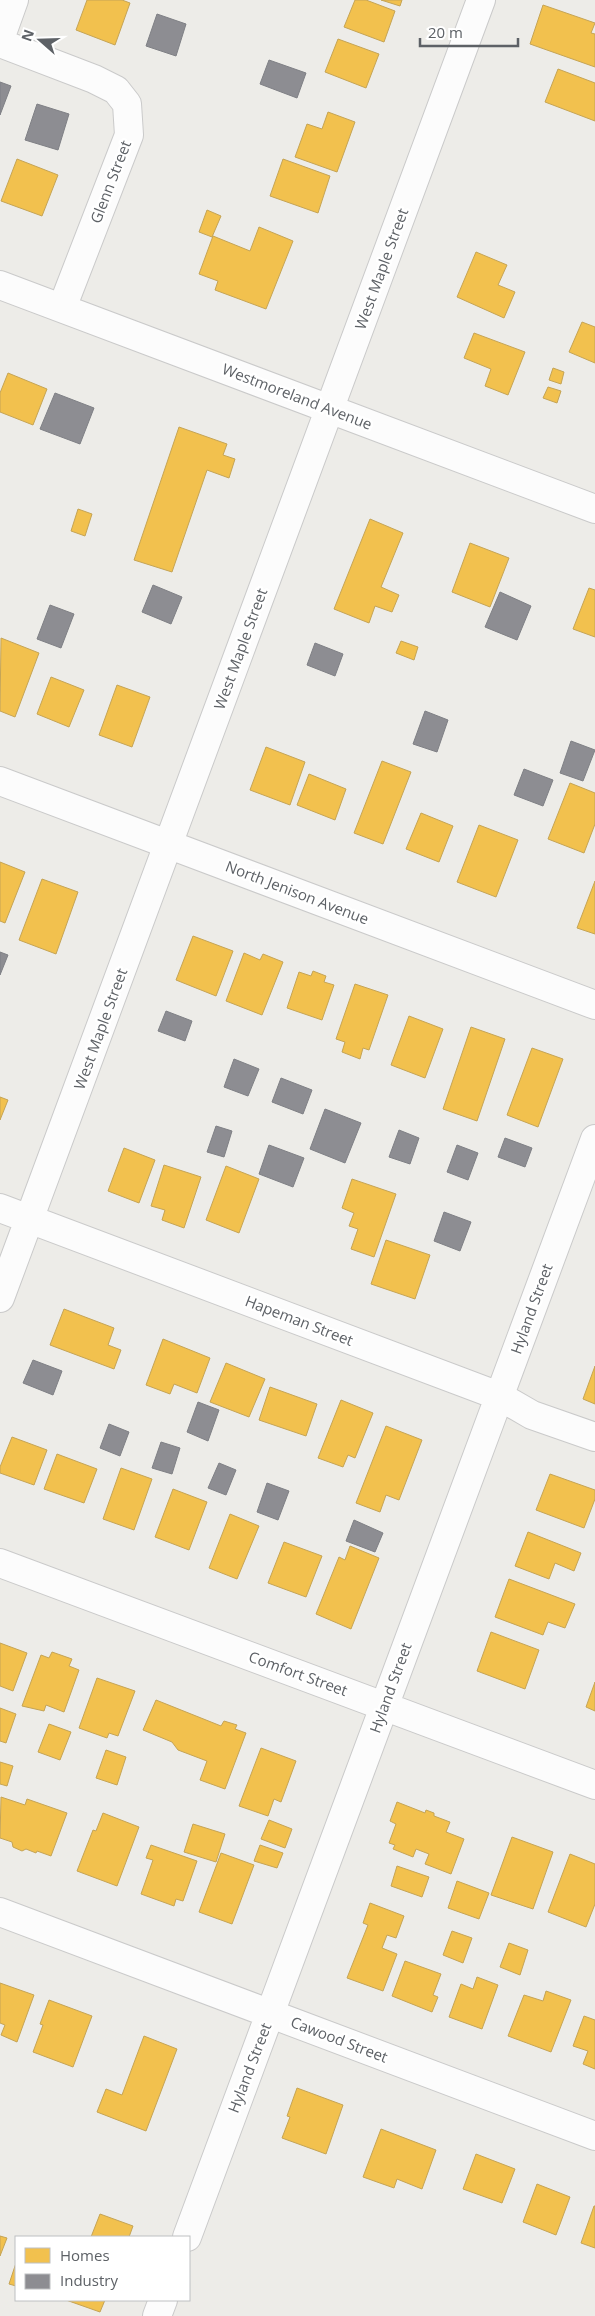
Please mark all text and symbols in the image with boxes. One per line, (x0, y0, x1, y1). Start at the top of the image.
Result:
north arrow (15, 15, 65, 65)
scale bar (420, 15, 518, 47)
text: 20 m (428, 22, 463, 42)
text: N (16, 27, 38, 44)
street label: Glenn Street (85, 137, 135, 226)
street label: West Maple Street (350, 205, 412, 332)
street label: Westmoreland Avenue (220, 358, 375, 434)
street label: West Maple Street (209, 585, 271, 712)
street label: North Jenison Avenue (223, 856, 372, 929)
street label: West Maple Street (69, 965, 131, 1092)
street label: Hyland Street (505, 1261, 557, 1357)
street label: Hapeman Street (242, 1290, 356, 1350)
street label: Hyland Street (364, 1640, 416, 1736)
street label: Comfort Street (246, 1646, 350, 1700)
street label: Cawood Street (288, 2011, 391, 2067)
street label: Hyland Street (223, 2020, 275, 2116)
legend (15, 2236, 190, 2301)
text: Homes (60, 2245, 110, 2265)
text: Industry (60, 2270, 118, 2290)

